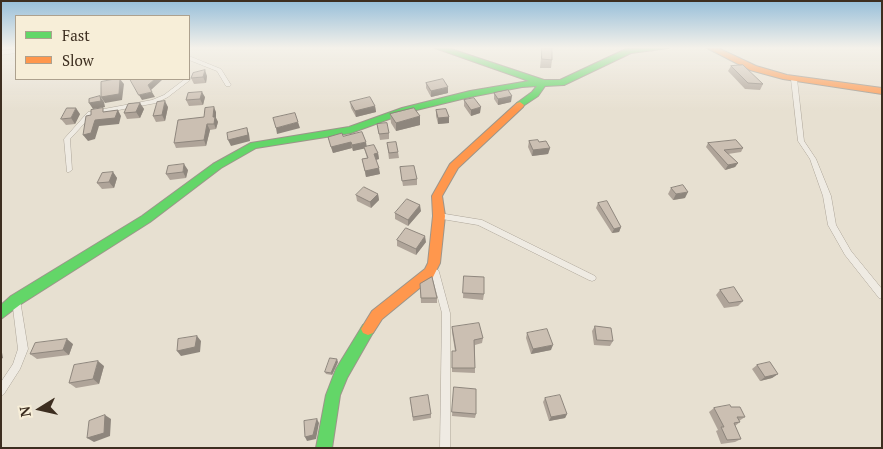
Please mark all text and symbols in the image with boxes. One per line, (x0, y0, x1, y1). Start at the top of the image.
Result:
legend (15, 15, 190, 80)
text: Fast (62, 25, 90, 45)
text: Slow (62, 50, 94, 70)
north arrow (15, 384, 65, 434)
text: N (14, 405, 35, 419)

